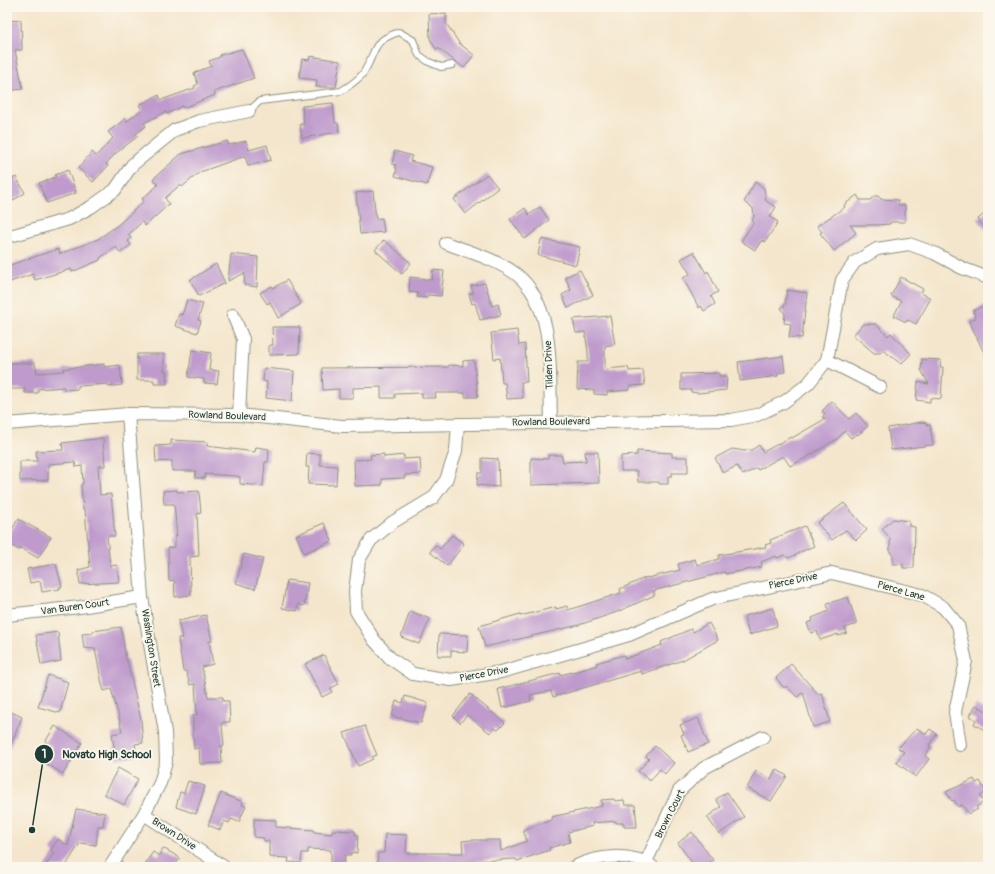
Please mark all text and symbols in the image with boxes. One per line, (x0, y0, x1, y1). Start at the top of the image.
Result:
street label: Tilden Drive (542, 340, 556, 390)
street label: Rowland Boulevard (188, 409, 266, 423)
street label: Rowland Boulevard (512, 415, 590, 429)
street label: Pierce Drive (768, 570, 818, 592)
street label: Pierce Lane (876, 579, 926, 603)
street label: Van Buren Court (40, 596, 111, 618)
street label: Washington Street (139, 608, 163, 689)
street label: Pierce Drive (459, 663, 509, 685)
callout: Novato High School (34, 743, 160, 766)
text: 1 (42, 747, 46, 762)
text: Novato High School (62, 748, 152, 761)
street label: Brown Court (653, 787, 688, 840)
street label: Brown Drive (150, 815, 198, 853)

